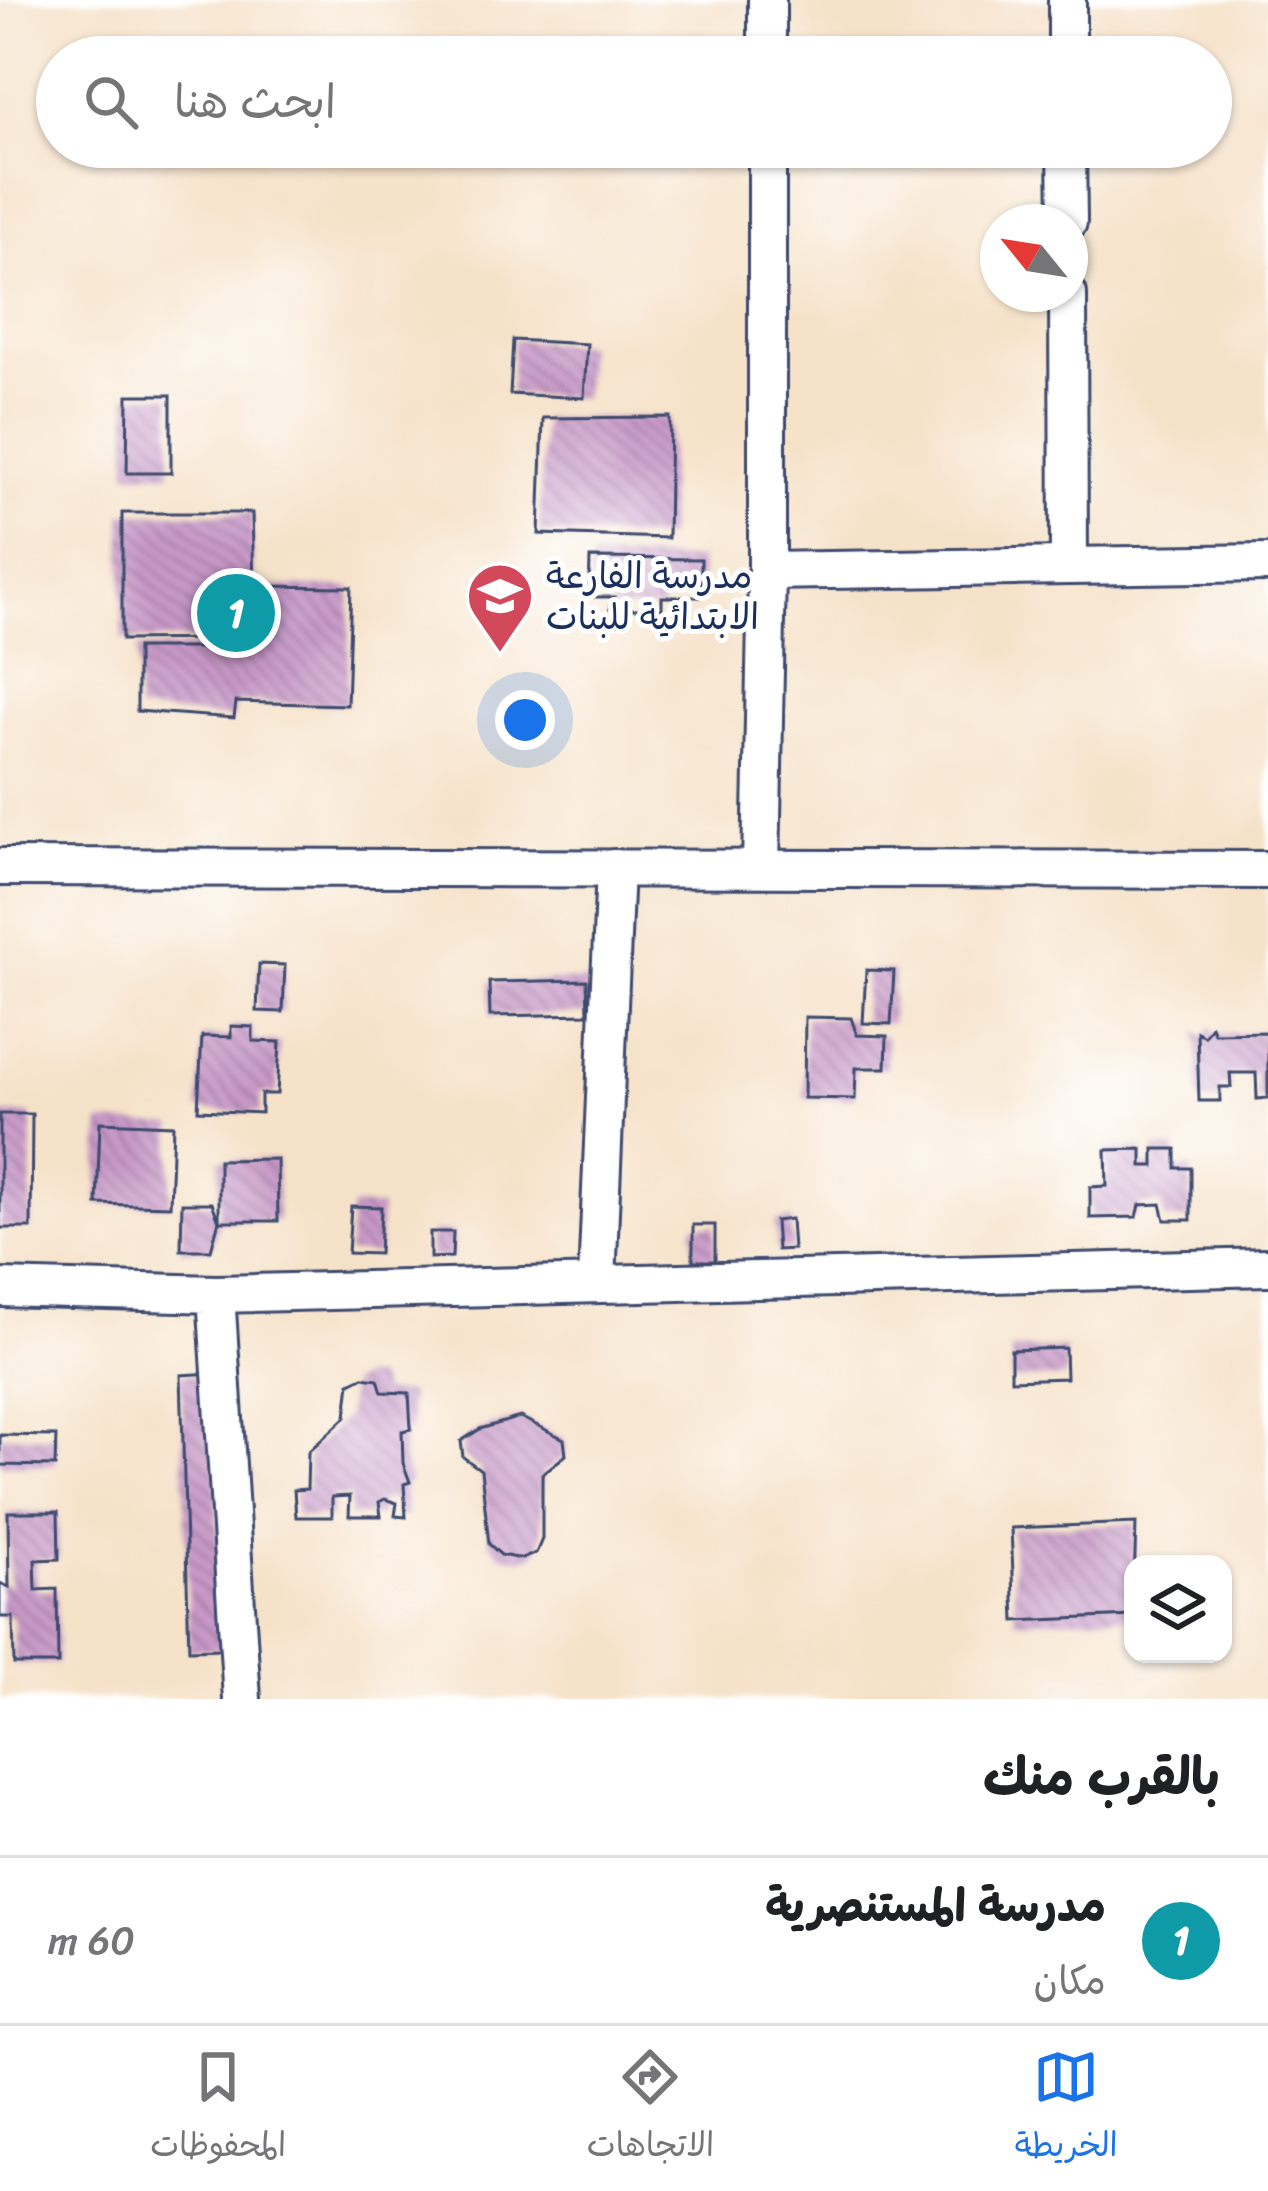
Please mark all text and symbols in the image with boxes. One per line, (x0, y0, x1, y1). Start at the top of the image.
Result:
search box (36, 36, 1232, 168)
text: ابحث هنا (174, 62, 336, 142)
icon: search (78, 69, 144, 135)
north arrow (980, 204, 1088, 312)
place label: مدرسة الفارعة الابتدائية للبنات (546, 544, 759, 649)
school or university icon: مدرسة الفارعة الابتدائية للبنات (465, 561, 535, 655)
pin: 1 (197, 568, 275, 658)
your location (495, 690, 555, 750)
map controls (1124, 1555, 1232, 1663)
button: layers (1124, 1555, 1232, 1663)
text: بالقرب منك (983, 1732, 1220, 1822)
text: مدرسة المستنصرية (765, 1866, 1106, 1946)
text: 60 m (48, 1906, 135, 1975)
text: 1 (1173, 1906, 1189, 1975)
text: مكان (1034, 1946, 1106, 2015)
tab: المحفوظات (150, 2044, 286, 2174)
tab: الاتجاهات (587, 2044, 714, 2174)
tab: الخريطة (1015, 2044, 1118, 2174)

